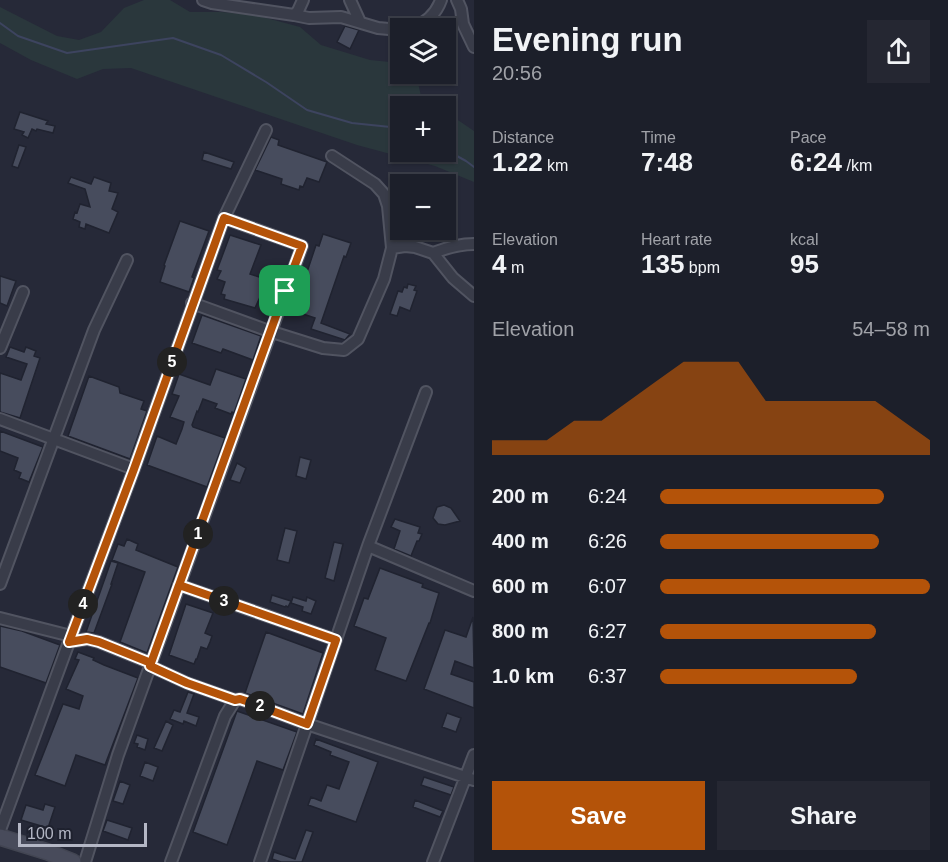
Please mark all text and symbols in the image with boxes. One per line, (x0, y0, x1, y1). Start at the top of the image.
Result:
map controls (390, 18, 456, 240)
button: layers (390, 18, 456, 84)
button: share (867, 20, 930, 83)
text: Evening run (492, 21, 683, 58)
text: 20:56 (492, 62, 542, 84)
button: + (390, 96, 456, 162)
text: Distance (492, 129, 554, 146)
text: Time (641, 129, 676, 146)
text: Pace (790, 129, 826, 146)
text: 1.22 (492, 147, 543, 177)
text: 7:48 (641, 147, 693, 177)
text: 6:24 (790, 147, 842, 177)
text: km (543, 157, 568, 174)
text: /km (842, 157, 872, 174)
button: − (390, 174, 456, 240)
text: Elevation (492, 231, 558, 248)
text: Heart rate (641, 231, 712, 248)
text: kcal (790, 231, 818, 248)
text: 4 (492, 249, 506, 279)
text: 135 (641, 249, 684, 279)
text: 95 (790, 249, 819, 279)
text: m (506, 259, 524, 276)
text: bpm (684, 259, 720, 276)
pin (259, 265, 310, 316)
icon: arrive (268, 274, 301, 307)
text: Elevation (492, 318, 574, 340)
text: 54–58 m (852, 318, 930, 340)
pin: 5 (157, 347, 187, 377)
text: 5 (168, 353, 176, 370)
text: 200 m (492, 485, 549, 507)
text: 6:24 (588, 485, 627, 507)
pin: 1 (183, 519, 213, 549)
text: 1 (194, 525, 202, 542)
text: 400 m (492, 530, 549, 552)
text: 6:26 (588, 530, 627, 552)
text: 600 m (492, 575, 549, 597)
text: 6:07 (588, 575, 627, 597)
pin: 3 (209, 586, 239, 616)
pin: 4 (68, 589, 98, 619)
text: 3 (220, 592, 228, 609)
text: 4 (79, 595, 87, 612)
text: 800 m (492, 620, 549, 642)
text: 6:27 (588, 620, 627, 642)
text: 1.0 km (492, 665, 554, 687)
text: 6:37 (588, 665, 627, 687)
pin: 2 (245, 691, 275, 721)
text: 2 (256, 697, 264, 714)
button: Save (492, 781, 705, 850)
button: Share (717, 781, 930, 850)
scale bar (18, 820, 147, 848)
text: 100 m (27, 825, 71, 842)

